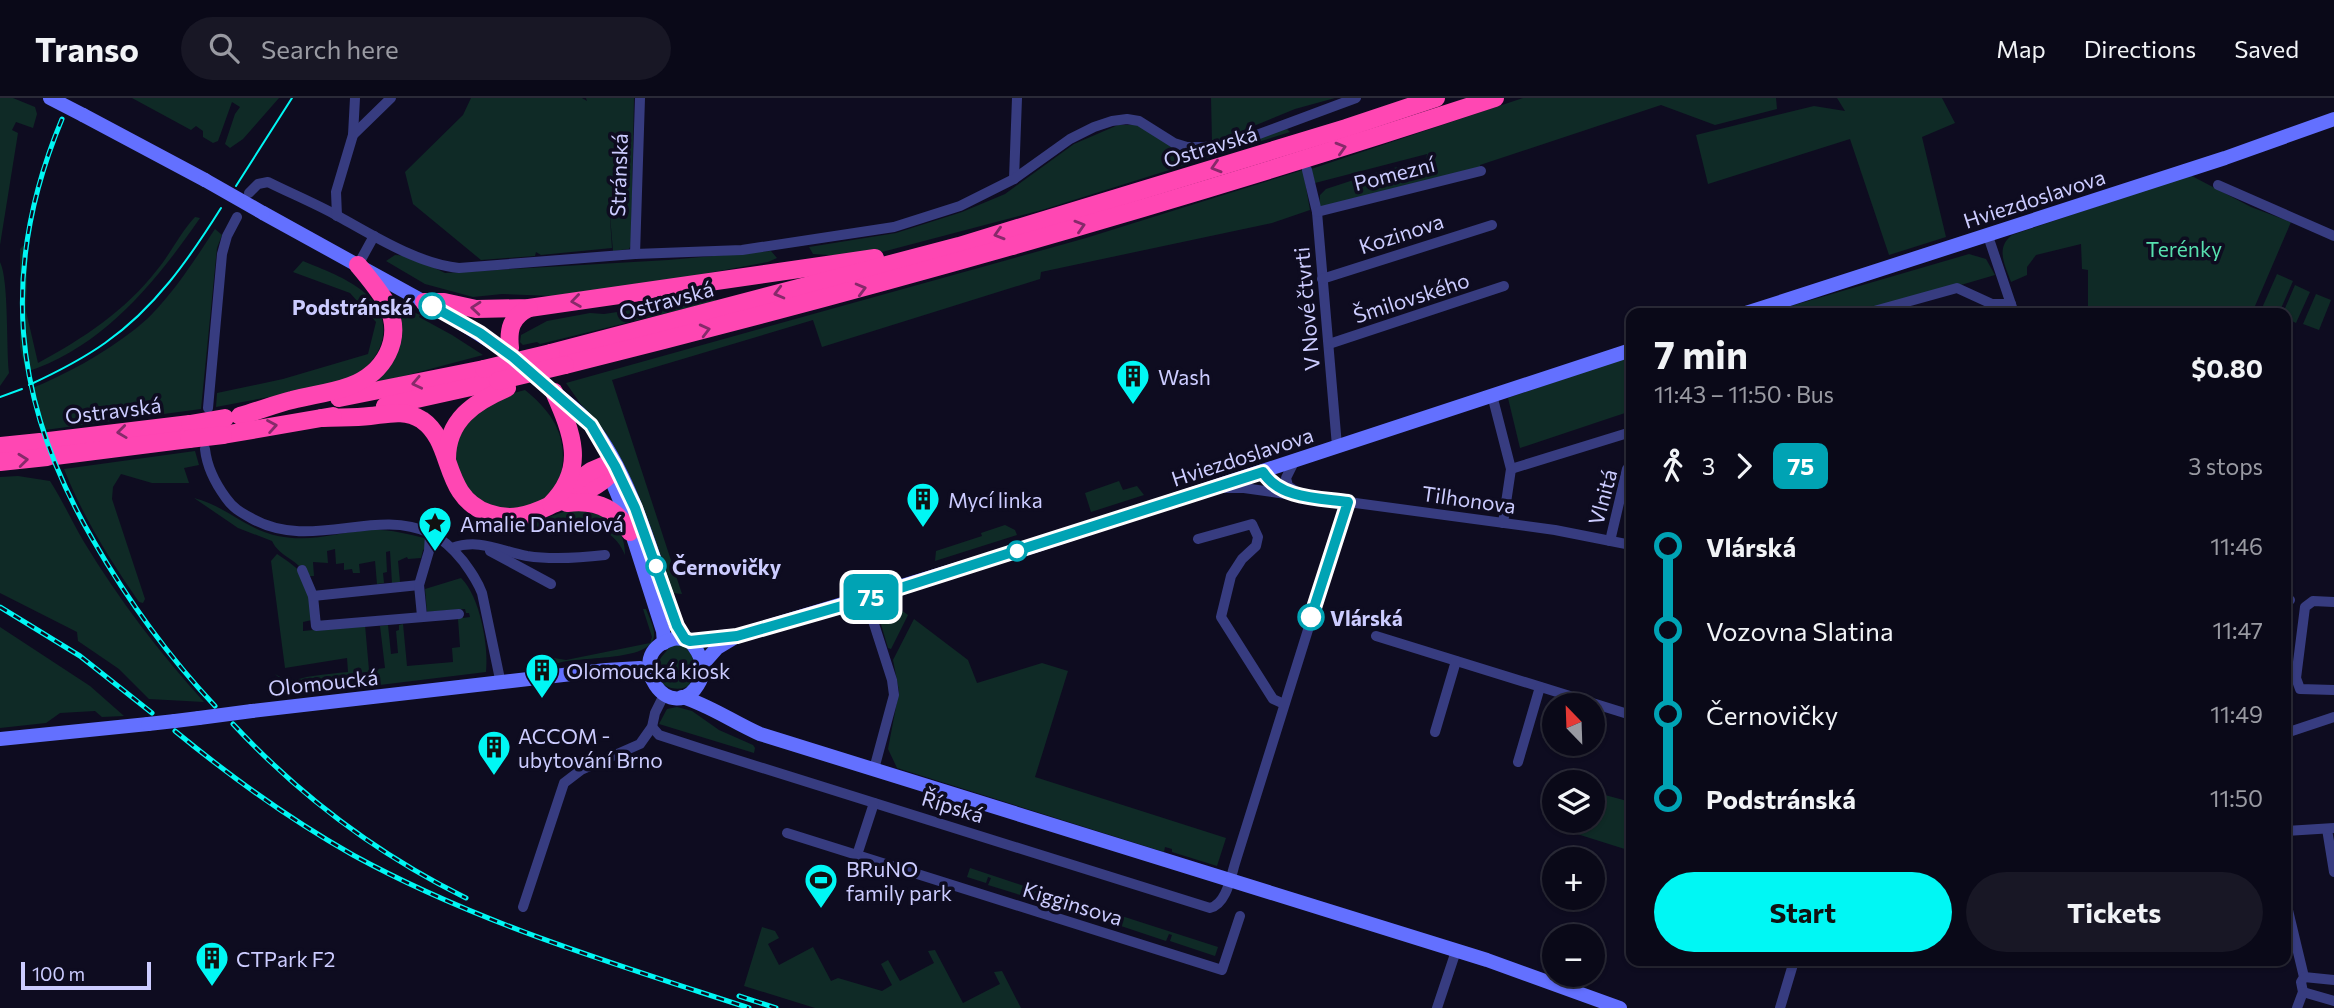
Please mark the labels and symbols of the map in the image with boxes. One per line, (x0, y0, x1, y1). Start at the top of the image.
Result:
street label: Ostravská (1160, 120, 1260, 172)
street label: Stránská (604, 133, 632, 217)
one-way arrow (1335, 142, 1347, 157)
street label: Pomezní (1351, 151, 1438, 195)
one-way arrow (1211, 159, 1223, 174)
street label: Hviezdoslavova (1960, 163, 2108, 233)
street label: Kozinova (1356, 208, 1446, 258)
one-way arrow (1073, 220, 1085, 235)
one-way arrow (993, 225, 1005, 240)
park label: Terénky (2146, 236, 2222, 261)
street label: V Nové čtvrti (1288, 246, 1324, 372)
street label: Šmilovského (1350, 267, 1472, 327)
street label: Ostravská (616, 275, 716, 325)
one-way arrow (855, 283, 867, 297)
one-way arrow (773, 285, 785, 299)
marker: Podstránská (419, 293, 445, 319)
one-way arrow (570, 293, 582, 308)
place label: Podstránská (292, 294, 413, 319)
one-way arrow (470, 301, 481, 316)
one-way arrow (699, 324, 711, 338)
building icon: Wash (1114, 357, 1152, 406)
place label: Wash (1158, 364, 1211, 389)
one-way arrow (411, 375, 423, 390)
street label: Ostravská (64, 392, 162, 428)
one-way arrow (266, 420, 278, 435)
street label: Hviezdoslavova (1168, 421, 1316, 491)
one-way arrow (117, 425, 128, 440)
one-way arrow (17, 452, 29, 467)
street label: Vlnitá (1583, 466, 1621, 528)
building icon: Mycí linka (904, 480, 942, 529)
street label: Tilhonova (1420, 480, 1518, 518)
place label: Mycí linka (948, 487, 1043, 512)
place icon: Amalie Danielová (416, 504, 454, 553)
place label: Amalie Danielová (460, 511, 624, 536)
unlabelled marker (1007, 541, 1027, 561)
place label: Černovičky (672, 554, 782, 579)
marker: Černovičky (646, 556, 666, 576)
line badge: 75 (840, 574, 903, 620)
marker: Vlárská (1298, 604, 1324, 630)
place label: Vlárská (1330, 605, 1403, 630)
building icon: Olomoucká kiosk (523, 651, 561, 700)
place label: Olomoucká kiosk (566, 658, 730, 683)
street label: Olomoucká (267, 664, 379, 700)
north arrow (1542, 693, 1605, 756)
place label: ACCOM - ubytování Brno (518, 723, 663, 772)
building icon: ACCOM - ubytování Brno (475, 728, 513, 777)
street label: Řípská (919, 785, 987, 827)
place label: BRuNO family park (846, 856, 952, 905)
sports icon: BRuNO family park (802, 861, 840, 910)
street label: Kigginsova (1020, 876, 1126, 930)
building icon: CTPark F2 (193, 939, 231, 988)
place label: CTPark F2 (236, 946, 336, 971)
scale bar (21, 959, 150, 991)

